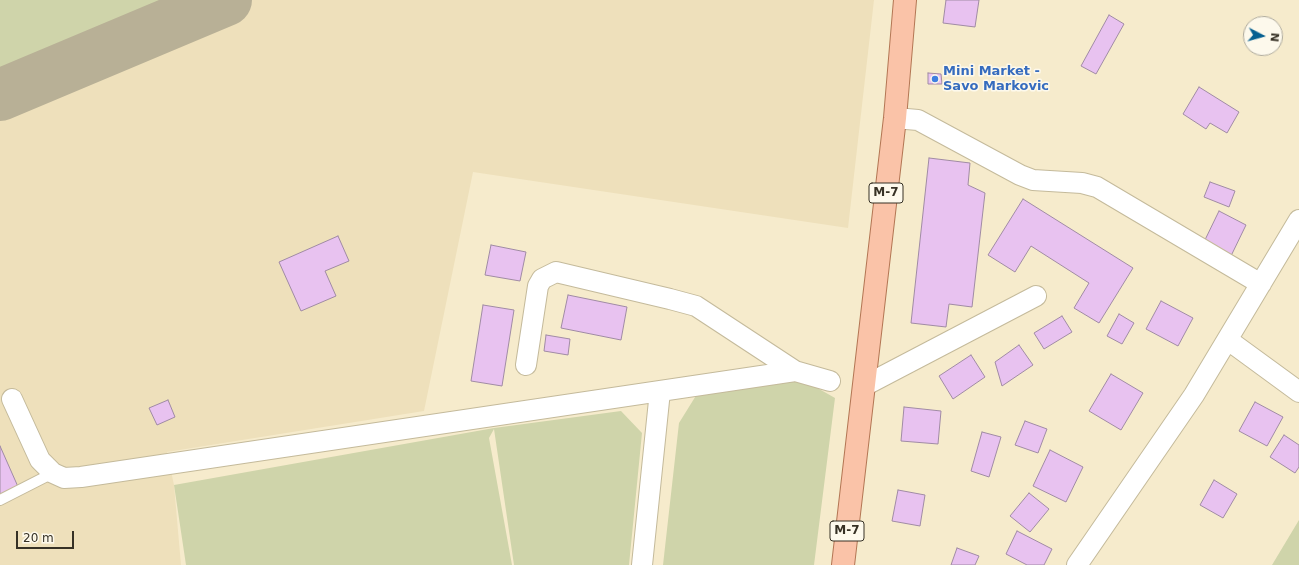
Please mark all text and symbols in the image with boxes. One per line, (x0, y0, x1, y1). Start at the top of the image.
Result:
north arrow (1243, 16, 1283, 56)
text: N (1267, 32, 1281, 42)
place label: Mini Market - Savo Markovic (943, 64, 1049, 95)
marker: Mini Market - Savo Markovic (930, 74, 940, 84)
road number: M-7 (869, 183, 903, 203)
road number: M-7 (830, 521, 864, 541)
scale bar (18, 523, 76, 549)
text: 20 m (23, 531, 54, 545)

